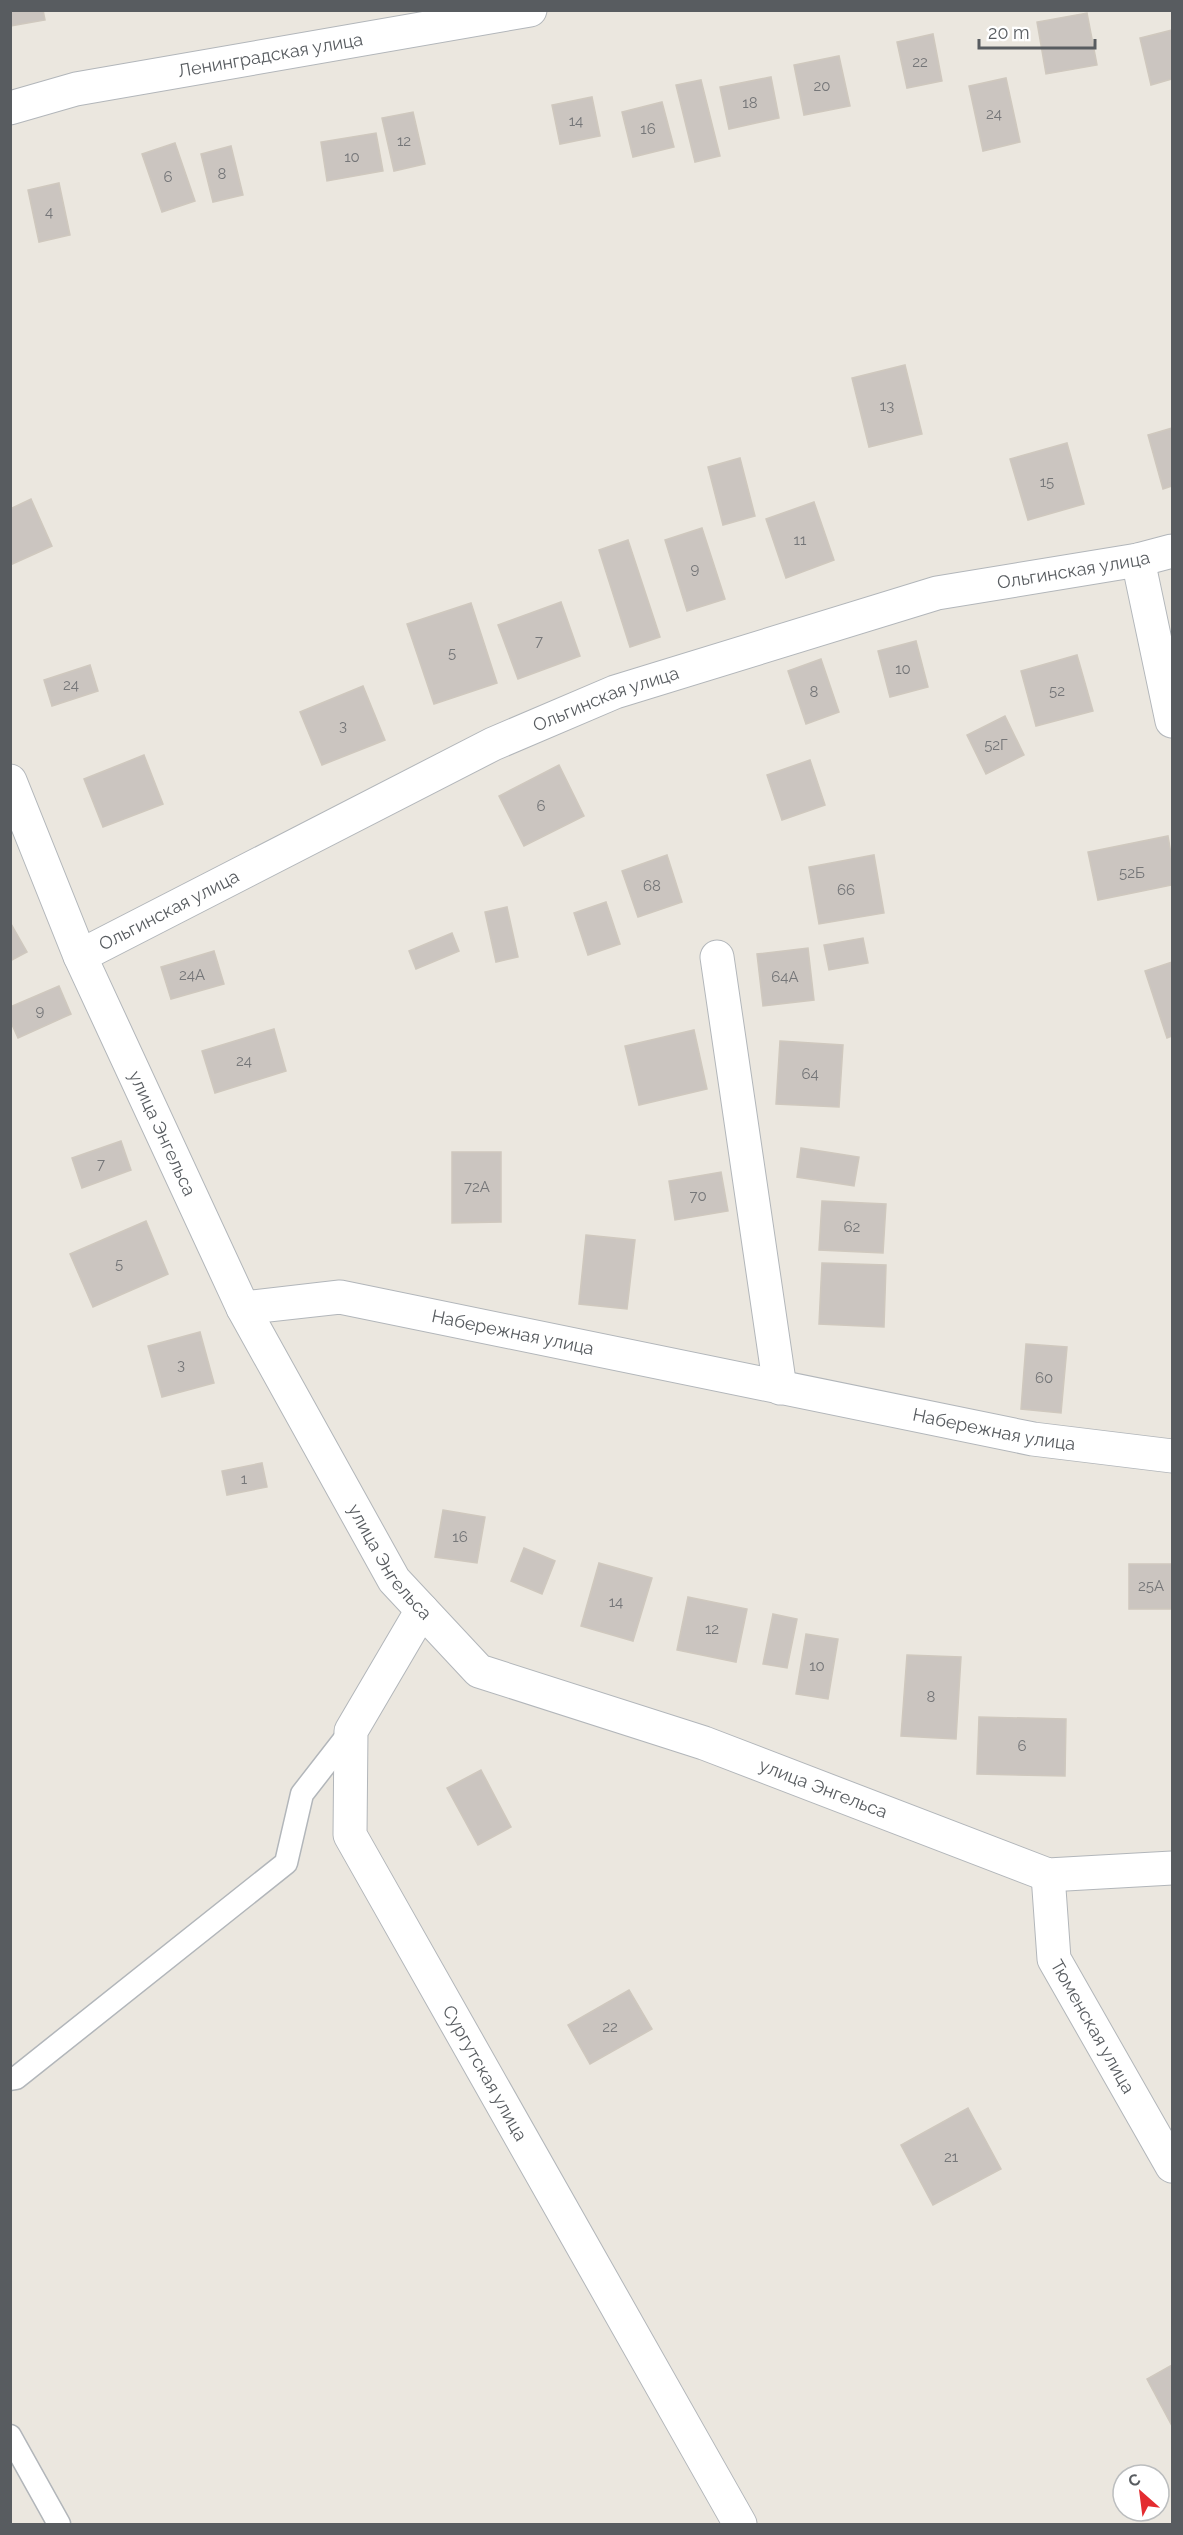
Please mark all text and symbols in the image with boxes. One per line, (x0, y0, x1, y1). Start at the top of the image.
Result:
scale bar (979, 12, 1094, 50)
text: 20 m (988, 22, 1030, 43)
street label: Ленинградская улица (176, 28, 364, 81)
house number: 22 (912, 53, 928, 71)
house number: 20 (814, 77, 831, 95)
house number: 18 (742, 94, 758, 112)
house number: 24 (986, 105, 1002, 123)
house number: 14 (569, 112, 583, 130)
house number: 16 (640, 120, 656, 138)
house number: 12 (397, 132, 411, 150)
house number: 10 (344, 148, 360, 166)
house number: 8 (218, 165, 227, 183)
house number: 6 (163, 168, 173, 186)
house number: 4 (45, 203, 53, 221)
house number: 13 (880, 397, 894, 415)
house number: 15 (1040, 473, 1054, 491)
house number: 11 (794, 531, 807, 549)
street label: Ольгинская улица (995, 546, 1152, 593)
house number: 9 (691, 560, 700, 578)
house number: 7 (535, 632, 543, 650)
house number: 5 (448, 644, 456, 662)
house number: 10 (895, 660, 911, 678)
street label: Ольгинская улица (530, 662, 681, 736)
house number: 24 (63, 676, 79, 694)
house number: 52 (1049, 682, 1065, 700)
house number: 8 (810, 683, 819, 701)
house number: 3 (339, 717, 347, 735)
house number: 52Г (984, 736, 1008, 754)
house number: 6 (536, 797, 546, 815)
house number: 52Б (1119, 864, 1145, 882)
street label: Ольгинская улица (95, 865, 242, 955)
house number: 68 (643, 877, 661, 895)
house number: 66 (837, 881, 855, 899)
house number: 24А (179, 966, 205, 984)
house number: 64А (771, 968, 799, 986)
house number: 9 (36, 1002, 45, 1020)
house number: 24 (236, 1052, 252, 1070)
house number: 64 (801, 1065, 819, 1083)
street label: улица Энгельса (125, 1067, 201, 1199)
house number: 7 (97, 1155, 105, 1173)
house number: 72А (464, 1178, 490, 1196)
house number: 70 (689, 1187, 707, 1205)
house number: 62 (844, 1218, 861, 1236)
house number: 5 (115, 1255, 123, 1273)
street label: Набережная улица (430, 1305, 596, 1359)
house number: 3 (177, 1356, 185, 1374)
house number: 60 (1035, 1369, 1053, 1387)
street label: Набережная улица (911, 1404, 1077, 1454)
house number: 1 (241, 1470, 248, 1488)
street label: улица Энгельса (344, 1500, 436, 1624)
house number: 16 (452, 1528, 468, 1546)
house number: 25А (1138, 1577, 1164, 1595)
house number: 14 (609, 1593, 623, 1611)
house number: 12 (705, 1620, 719, 1638)
house number: 10 (809, 1657, 825, 1675)
house number: 8 (927, 1688, 936, 1706)
house number: 6 (1017, 1737, 1027, 1755)
street label: улица Энгельса (756, 1754, 890, 1822)
street label: Тюменская улица (1047, 1956, 1139, 2097)
street label: Сургутская улица (439, 2001, 532, 2144)
house number: 22 (602, 2018, 618, 2036)
house number: 21 (944, 2148, 959, 2166)
north arrow (1111, 2463, 1171, 2523)
text: С (1125, 2469, 1144, 2491)

